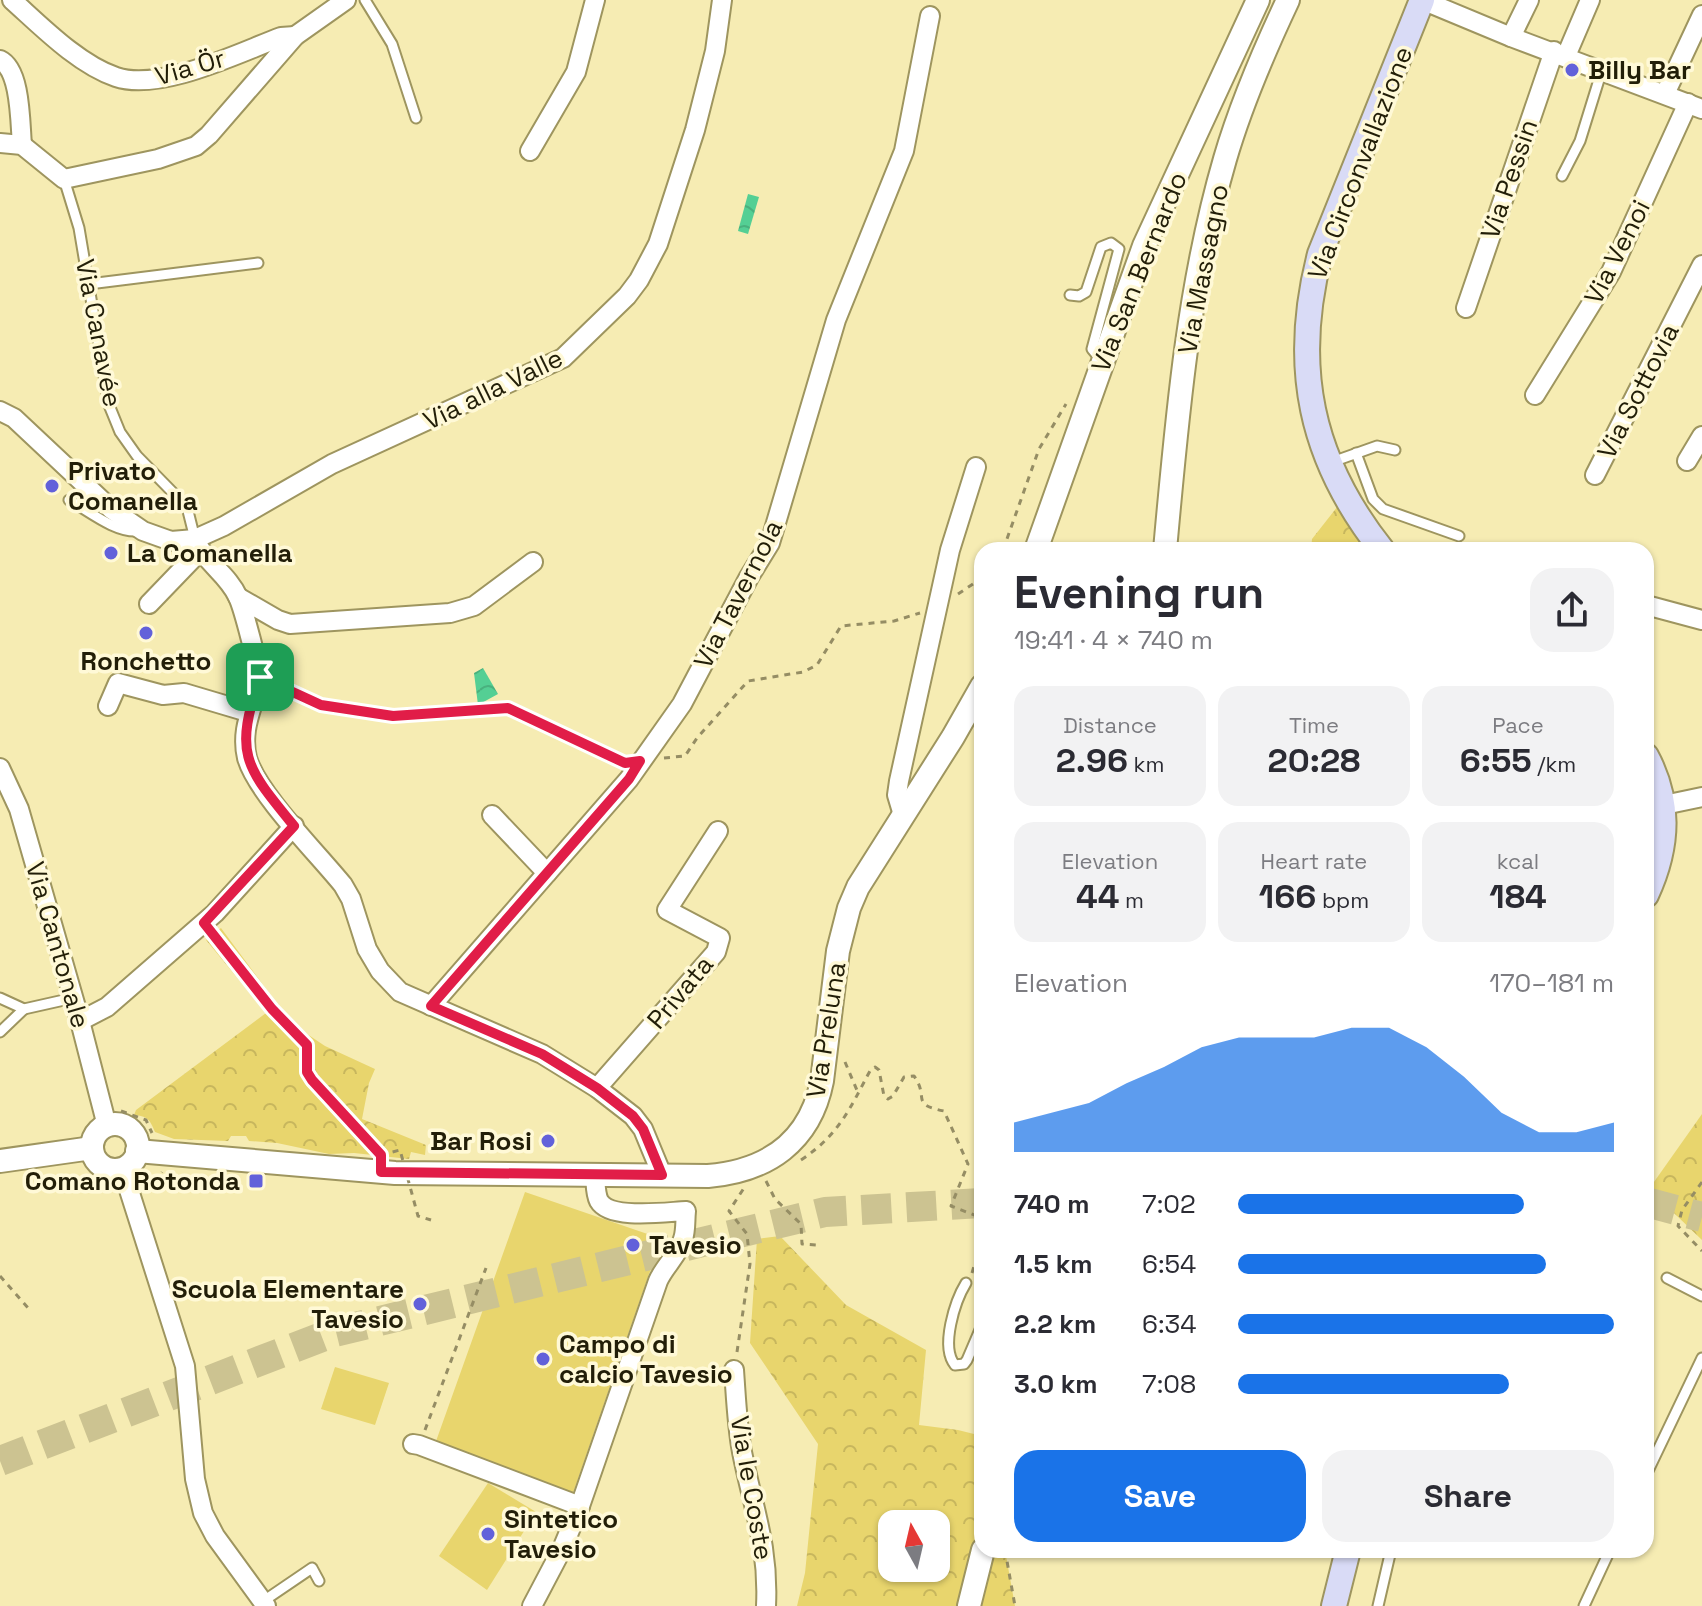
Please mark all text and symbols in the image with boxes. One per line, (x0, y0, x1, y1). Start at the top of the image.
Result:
street label: Via Ör (151, 41, 229, 93)
street label: Via Circonvallazione (1300, 42, 1420, 284)
place label: Billy Bar (1588, 53, 1691, 87)
marker: Billy Bar (1563, 61, 1581, 79)
street label: Via Pessin (1473, 115, 1545, 243)
street label: Via San Bernardo (1083, 167, 1195, 377)
street label: Via Massagno (1170, 181, 1236, 357)
street label: Via Venoi (1576, 194, 1658, 310)
street label: Via Canavée (68, 256, 130, 410)
street label: Via Sottovia (1589, 318, 1687, 464)
street label: Via alla Valle (418, 341, 568, 437)
place label: Privato Comanella (68, 454, 198, 518)
marker: Privato Comanella (43, 477, 61, 495)
street label: Via Tavernola (686, 514, 790, 674)
place label: La Comanella (127, 536, 293, 570)
marker: La Comanella (102, 544, 120, 562)
text: Evening run (1014, 565, 1264, 621)
button: share (1530, 568, 1614, 652)
text: 19:41 · 4 × 740 m (1014, 623, 1213, 657)
marker: Ronchetto (137, 624, 155, 642)
pin (226, 643, 294, 711)
place label: Ronchetto (81, 644, 211, 678)
icon: arrive (238, 655, 282, 699)
text: Distance (1063, 711, 1157, 739)
text: Time (1289, 711, 1339, 739)
text: Pace (1492, 711, 1544, 739)
text: 2.96 (1056, 739, 1128, 782)
text: 20:28 (1268, 739, 1360, 782)
text: 6:55 (1460, 739, 1532, 782)
text: km (1128, 750, 1164, 778)
text: /km (1532, 750, 1576, 778)
text: Elevation (1062, 847, 1158, 875)
text: Heart rate (1261, 847, 1367, 875)
text: kcal (1497, 847, 1539, 875)
street label: Via Cantonale (18, 858, 98, 1032)
text: 44 (1076, 875, 1119, 918)
text: 166 (1259, 875, 1316, 918)
text: 184 (1489, 875, 1547, 918)
text: m (1119, 886, 1144, 914)
text: bpm (1316, 886, 1369, 914)
street label: Privata (639, 948, 721, 1036)
street label: Via Preluna (798, 959, 854, 1101)
text: Elevation (1014, 966, 1128, 1000)
text: 170–181 m (1489, 966, 1614, 1000)
place label: Bar Rosi (430, 1124, 532, 1158)
marker: Bar Rosi (539, 1132, 557, 1150)
place label: Comano Rotonda (25, 1164, 240, 1198)
marker: Comano Rotonda (247, 1172, 265, 1190)
text: 740 m (1014, 1187, 1089, 1221)
text: 7:02 (1142, 1187, 1196, 1221)
place label: Tavesio (649, 1228, 742, 1262)
marker: Tavesio (624, 1236, 642, 1254)
text: 1.5 km (1014, 1247, 1093, 1281)
text: 6:54 (1142, 1247, 1196, 1281)
place label: Scuola Elementare Tavesio (172, 1272, 404, 1336)
marker: Scuola Elementare Tavesio (411, 1295, 429, 1313)
text: 2.2 km (1014, 1307, 1096, 1341)
text: 6:34 (1142, 1307, 1196, 1341)
place label: Campo di calcio Tavesio (559, 1327, 733, 1391)
marker: Campo di calcio Tavesio (534, 1350, 552, 1368)
text: 3.0 km (1014, 1367, 1098, 1401)
text: 7:08 (1142, 1367, 1196, 1401)
street label: Via le Coste (723, 1413, 781, 1563)
button: Save (1014, 1450, 1306, 1542)
button: Share (1322, 1450, 1614, 1542)
place label: Sintetico Tavesio (504, 1502, 618, 1566)
north arrow (878, 1510, 950, 1582)
map controls (878, 1510, 950, 1582)
marker: Sintetico Tavesio (479, 1525, 497, 1543)

